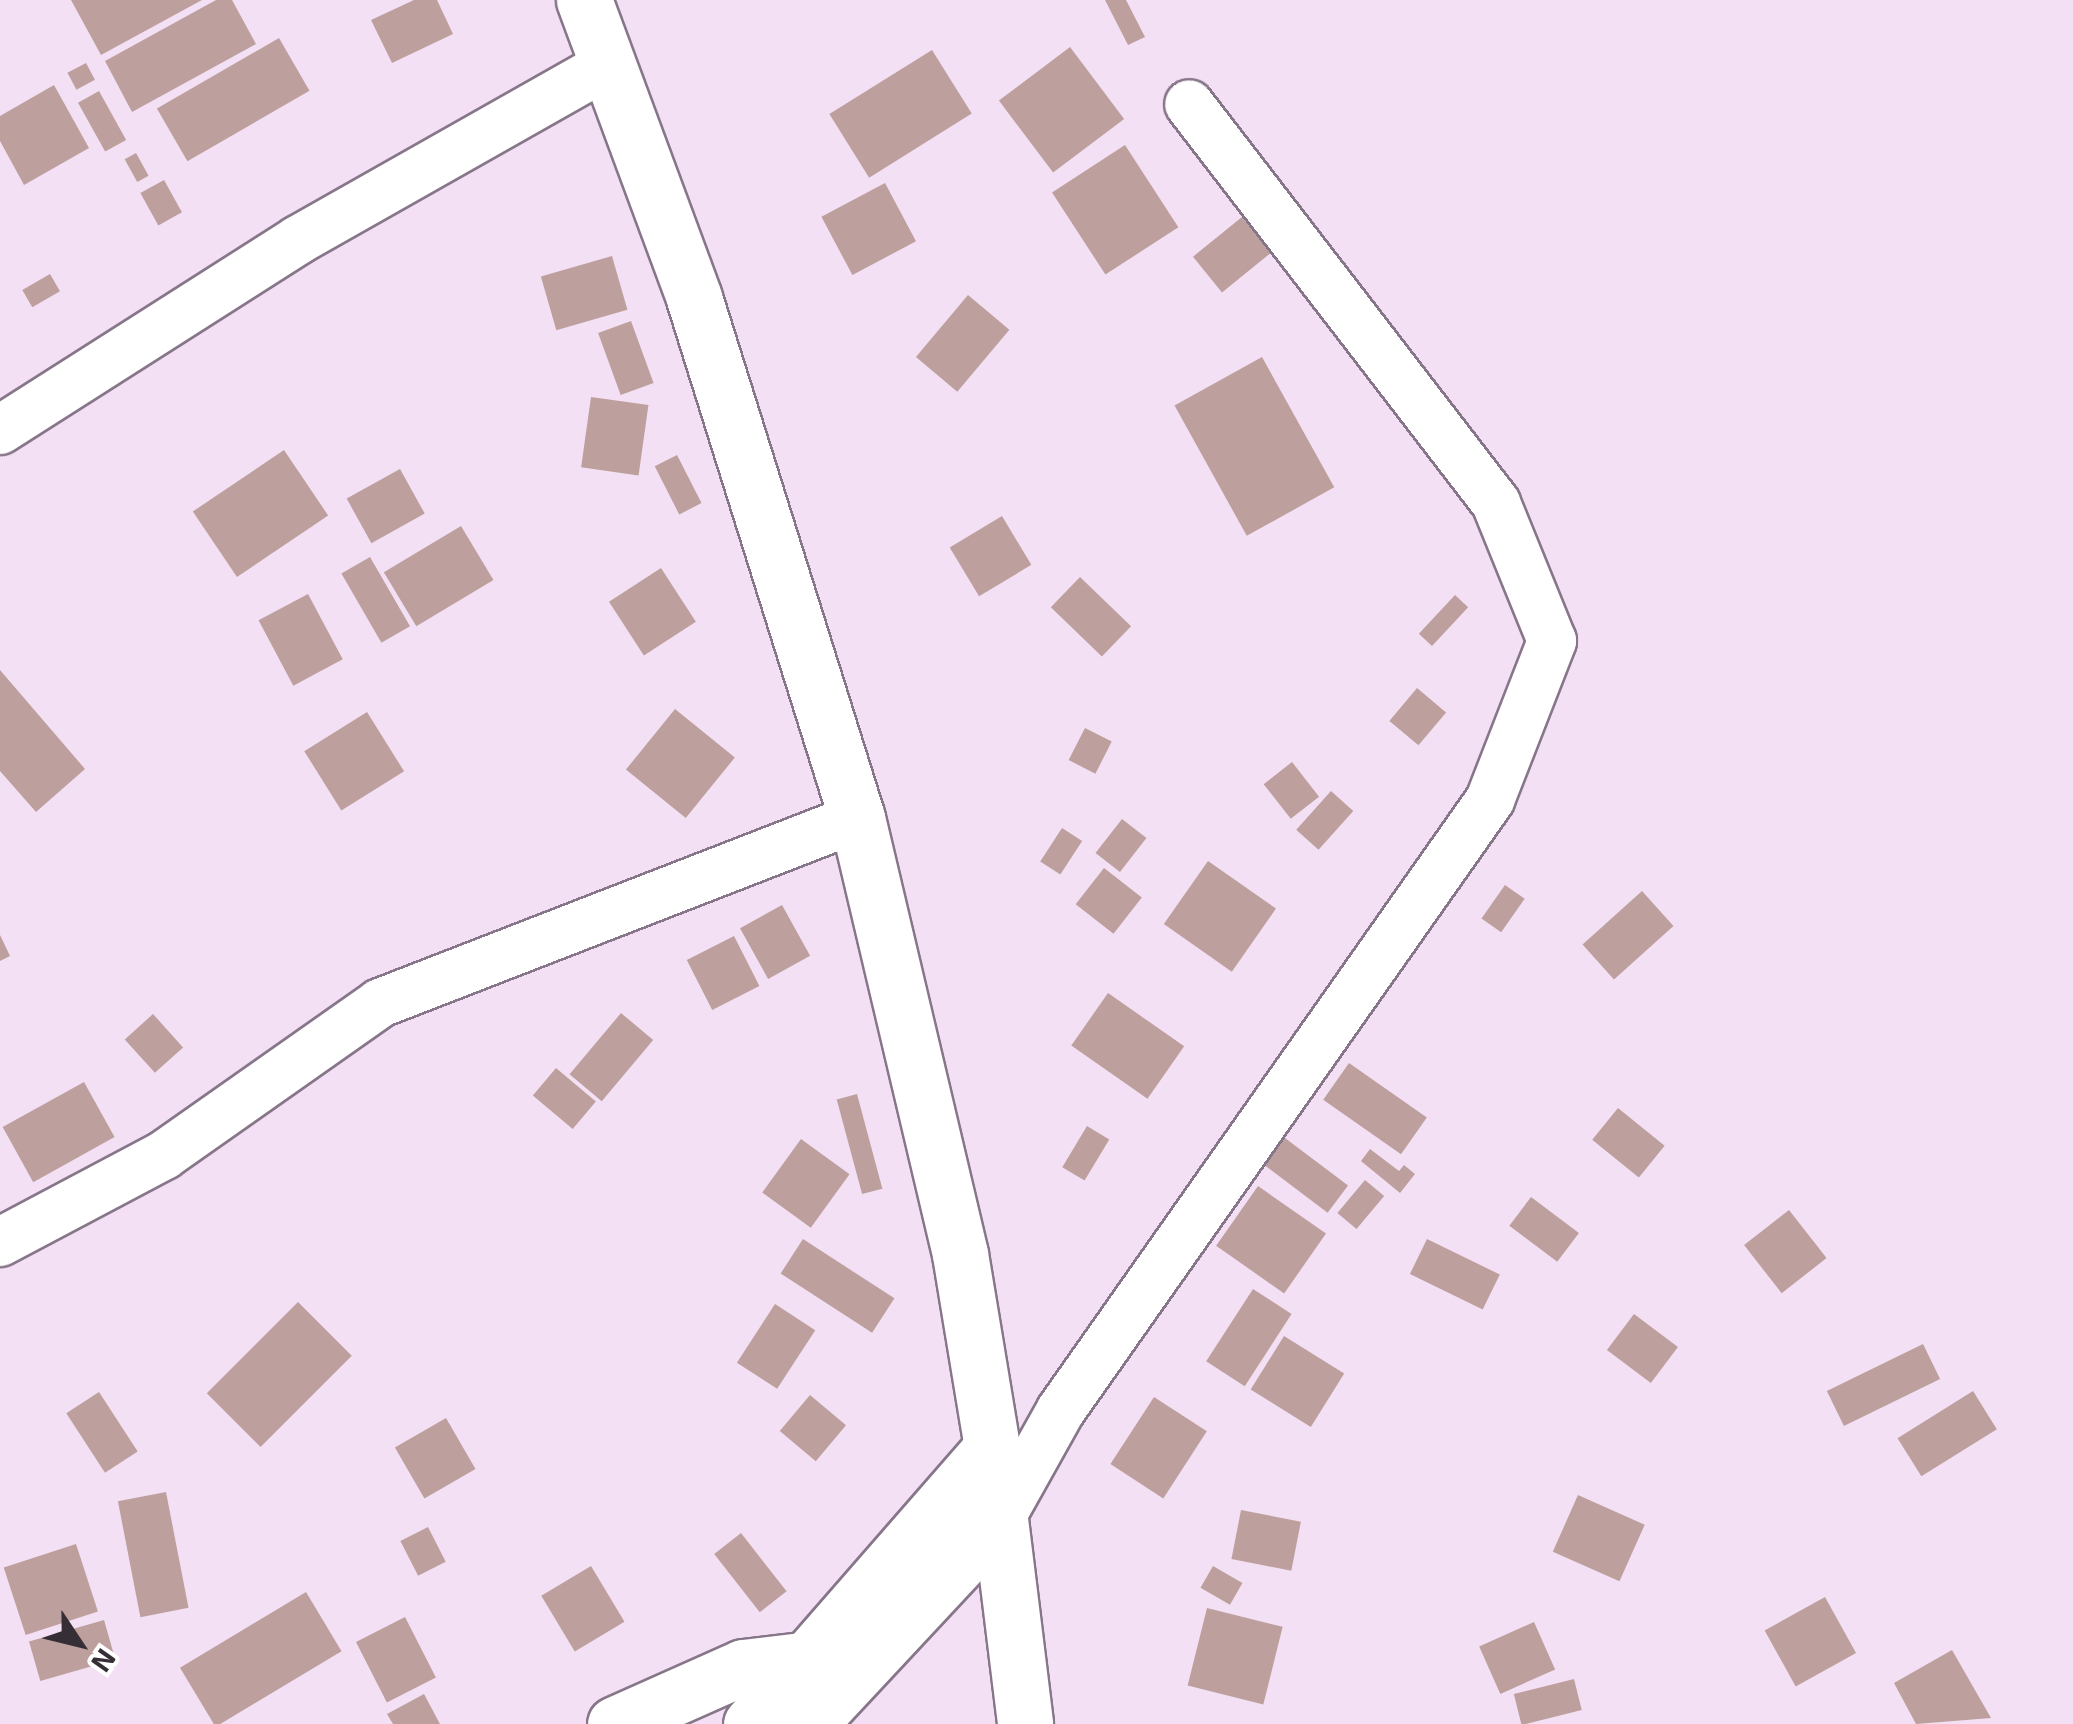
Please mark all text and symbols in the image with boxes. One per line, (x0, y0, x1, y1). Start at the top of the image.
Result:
north arrow (30, 1594, 130, 1694)
text: N (85, 1643, 124, 1679)

